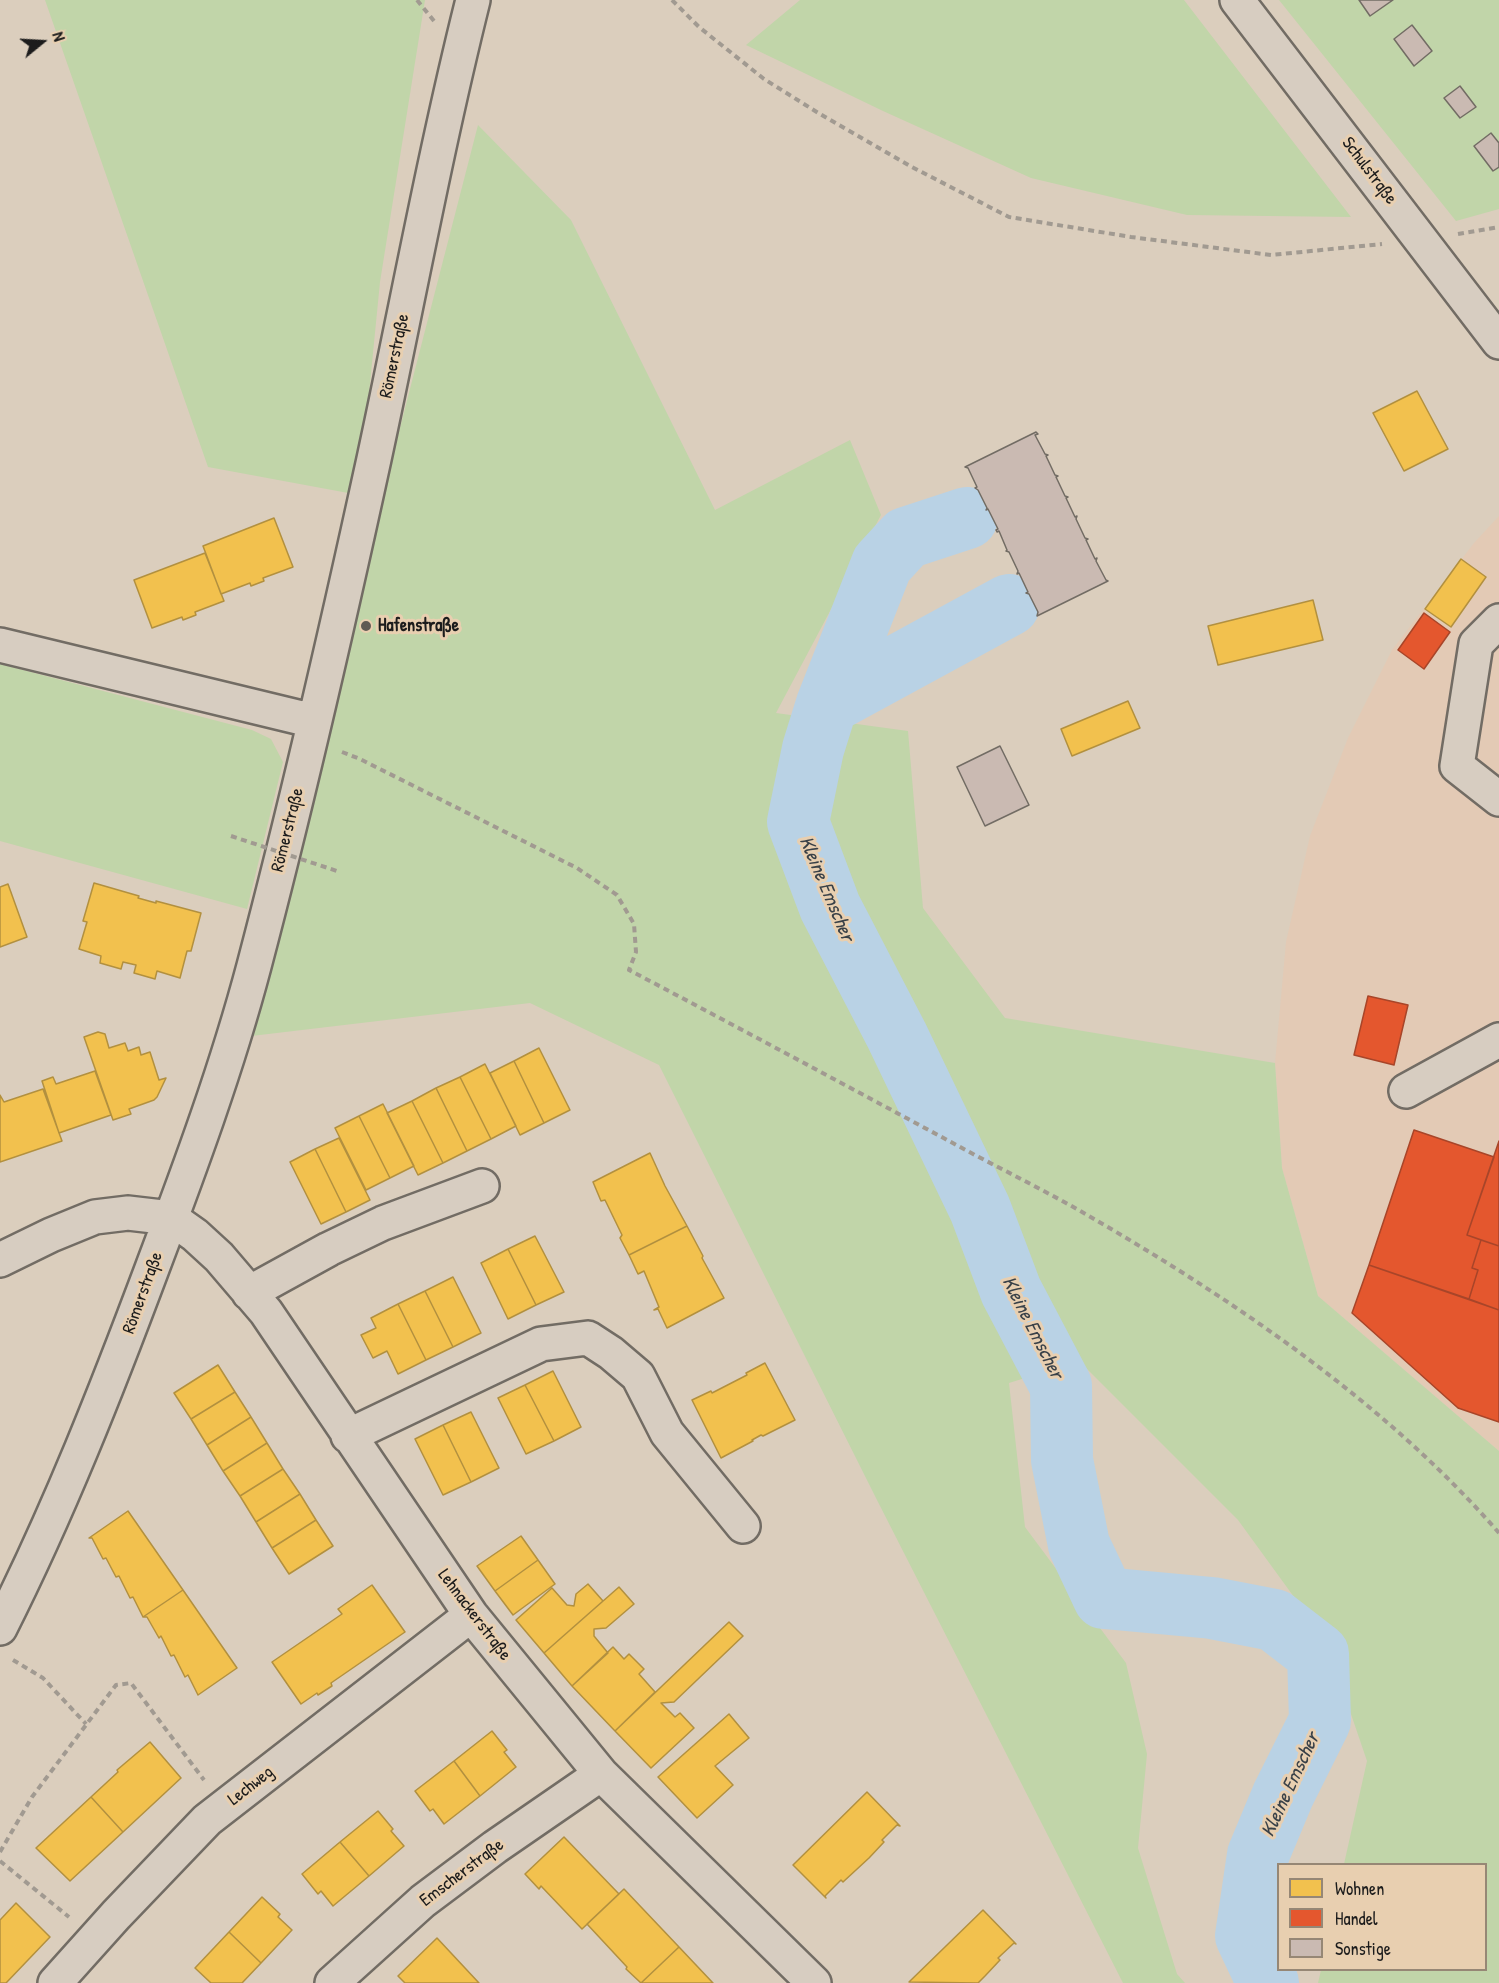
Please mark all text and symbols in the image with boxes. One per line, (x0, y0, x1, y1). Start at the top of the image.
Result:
north arrow (12, 12, 72, 72)
text: N (47, 29, 71, 44)
street label: Schulstraße (1337, 133, 1401, 209)
street label: Römerstraße (376, 312, 414, 400)
place label: Hafenstraße (378, 615, 459, 637)
marker: Hafenstraße (359, 619, 373, 633)
street label: Römerstraße (267, 786, 309, 874)
water label: Kleine Emscher (793, 833, 859, 945)
street label: Römerstraße (118, 1249, 168, 1337)
water label: Kleine Emscher (996, 1273, 1068, 1383)
street label: Lehnackerstraße (433, 1565, 515, 1665)
water label: Kleine Emscher (1257, 1729, 1325, 1841)
street label: Lechweg (224, 1762, 278, 1810)
street label: Emscherstraße (416, 1834, 508, 1912)
legend (1277, 1863, 1487, 1971)
text: Wohnen (1335, 1876, 1384, 1901)
text: Handel (1335, 1906, 1378, 1931)
text: Sonstige (1335, 1936, 1391, 1961)

